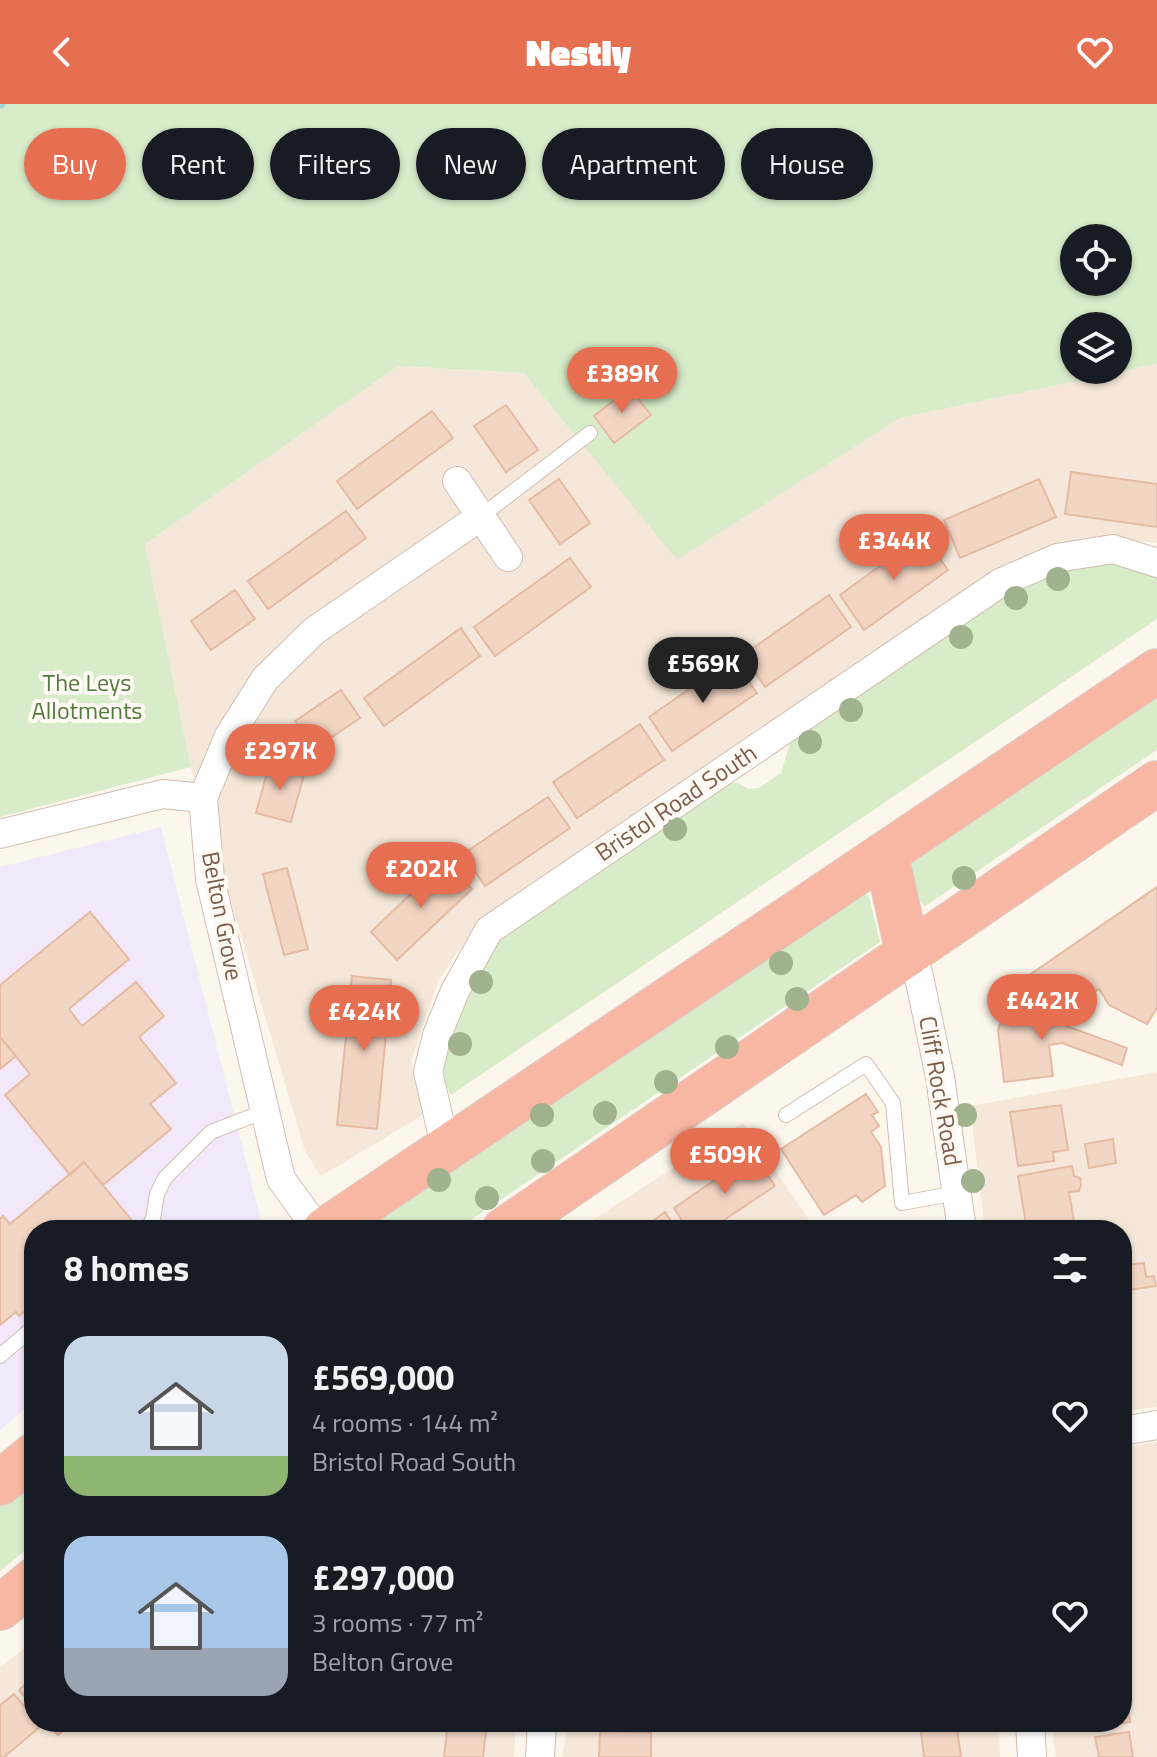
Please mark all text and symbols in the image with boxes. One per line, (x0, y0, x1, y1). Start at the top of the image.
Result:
text: Nestly (526, 25, 631, 80)
icon: back (40, 30, 84, 74)
icon: heart (1073, 30, 1117, 74)
chip: Buy (24, 128, 126, 200)
chip: Rent (142, 128, 254, 200)
chip: Filters (270, 128, 400, 200)
chip: New (416, 128, 526, 200)
chip: Apartment (542, 128, 725, 200)
chip: House (741, 128, 873, 200)
map controls (1060, 224, 1132, 384)
button: locate (1060, 224, 1132, 296)
button: layers (1060, 312, 1132, 384)
pin: £389K (566, 347, 678, 415)
text: £389K (585, 353, 659, 392)
pin: £344K (838, 514, 950, 582)
text: £344K (857, 520, 931, 559)
pin: £569K (647, 637, 759, 705)
text: £569K (666, 643, 740, 682)
park label: The Leys Allotments (32, 664, 142, 728)
pin: £297K (224, 724, 336, 792)
text: £297K (243, 730, 317, 769)
street label: Bristol Road South (587, 735, 764, 870)
pin: £202K (365, 842, 477, 910)
street label: Belton Grove (193, 848, 253, 983)
text: £202K (384, 848, 458, 887)
pin: £442K (986, 974, 1098, 1042)
text: £442K (1005, 980, 1079, 1019)
pin: £424K (308, 985, 420, 1053)
text: £424K (327, 991, 401, 1030)
street label: Cliff Rock Road (910, 1013, 972, 1169)
pin: £509K (669, 1128, 781, 1196)
text: £509K (688, 1134, 762, 1173)
text: 8 homes (64, 1242, 189, 1294)
icon: filters (1048, 1246, 1092, 1290)
text: £569,000 (312, 1351, 454, 1403)
icon: home (128, 1368, 224, 1464)
icon: heart (1048, 1394, 1092, 1438)
text: 4 rooms · 144 m² (312, 1403, 498, 1442)
text: Bristol Road South (312, 1442, 516, 1481)
text: £297,000 (312, 1551, 454, 1603)
icon: home (128, 1568, 224, 1664)
icon: heart (1048, 1594, 1092, 1638)
text: 3 rooms · 77 m² (312, 1603, 483, 1642)
text: Belton Grove (312, 1642, 453, 1681)

